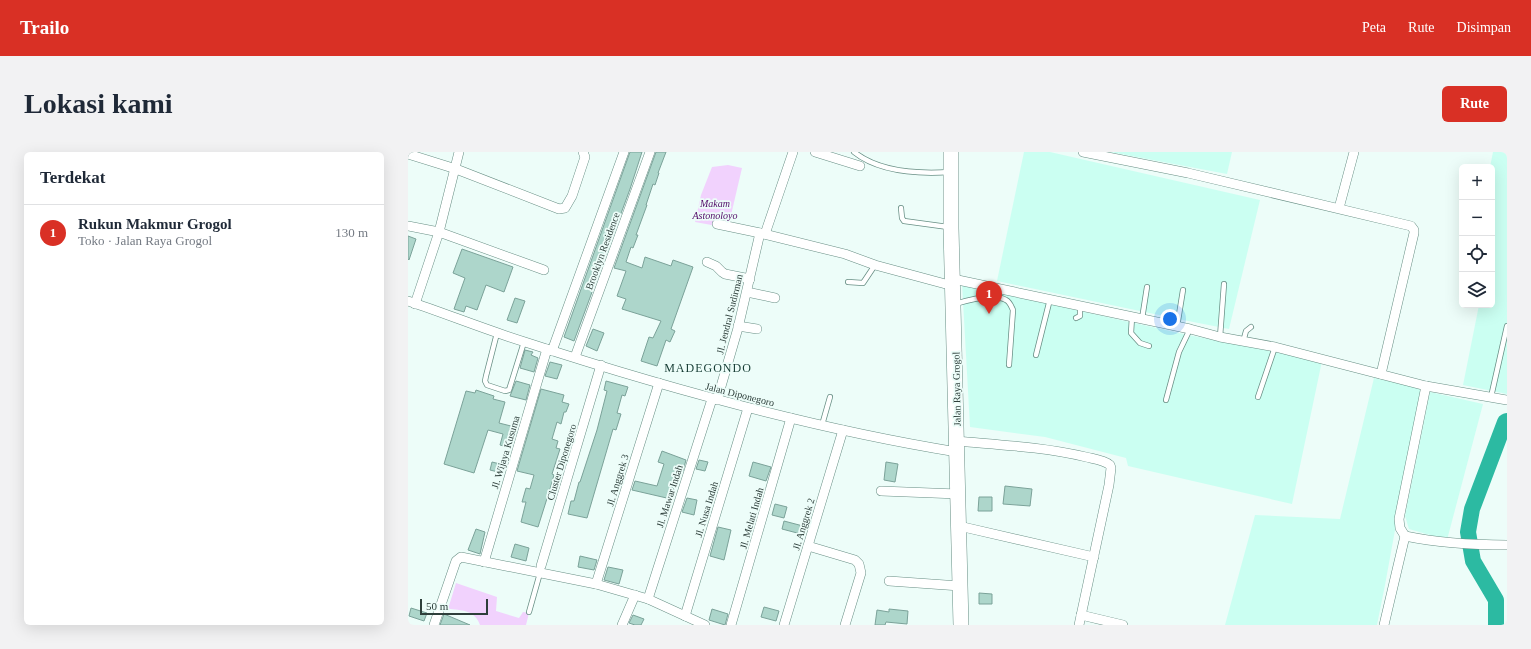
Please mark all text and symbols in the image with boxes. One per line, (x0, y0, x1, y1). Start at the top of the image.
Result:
text: Trailo (20, 17, 69, 38)
text: Peta (1362, 20, 1386, 35)
text: Rute (1408, 20, 1435, 35)
text: Disimpan (1457, 20, 1511, 35)
button: Rute (1442, 86, 1507, 122)
text: Lokasi kami (24, 88, 173, 119)
map controls (1459, 164, 1495, 308)
button: + (1459, 164, 1495, 200)
text: Terdekat (40, 168, 106, 187)
park label: Makam Astonoloyo (692, 198, 738, 221)
button: − (1459, 200, 1495, 236)
street label: Brooklyn Residence (583, 211, 622, 291)
text: Rukun Makmur Grogol (78, 216, 232, 232)
text: 1 (50, 225, 56, 240)
text: 130 m (335, 225, 368, 240)
text: Toko · Jalan Raya Grogol (78, 233, 212, 248)
button: locate (1459, 236, 1495, 272)
button: layers (1459, 272, 1495, 308)
street label: Jl. Jendral Sudirman (714, 273, 745, 355)
pin: 1 (976, 281, 1002, 314)
your location (1160, 309, 1180, 329)
street label: Jalan Raya Grogol (950, 351, 963, 426)
district label: MADEGONDO (664, 361, 752, 375)
street label: Jalan Diponegoro (704, 381, 776, 408)
street label: Jl. Wijaya Kusuma (489, 414, 522, 490)
street label: Cluster Diponegoro (545, 423, 578, 502)
street label: Jl. Anggrek 3 (604, 453, 631, 507)
street label: Jl. Mawar Indah (654, 463, 685, 529)
street label: Jl. Nusa Indah (693, 480, 720, 538)
street label: Jl. Melati Indah (738, 486, 765, 550)
street label: Jl. Anggrek 2 (790, 497, 817, 551)
scale bar (420, 597, 488, 616)
text: 50 m (426, 600, 448, 612)

